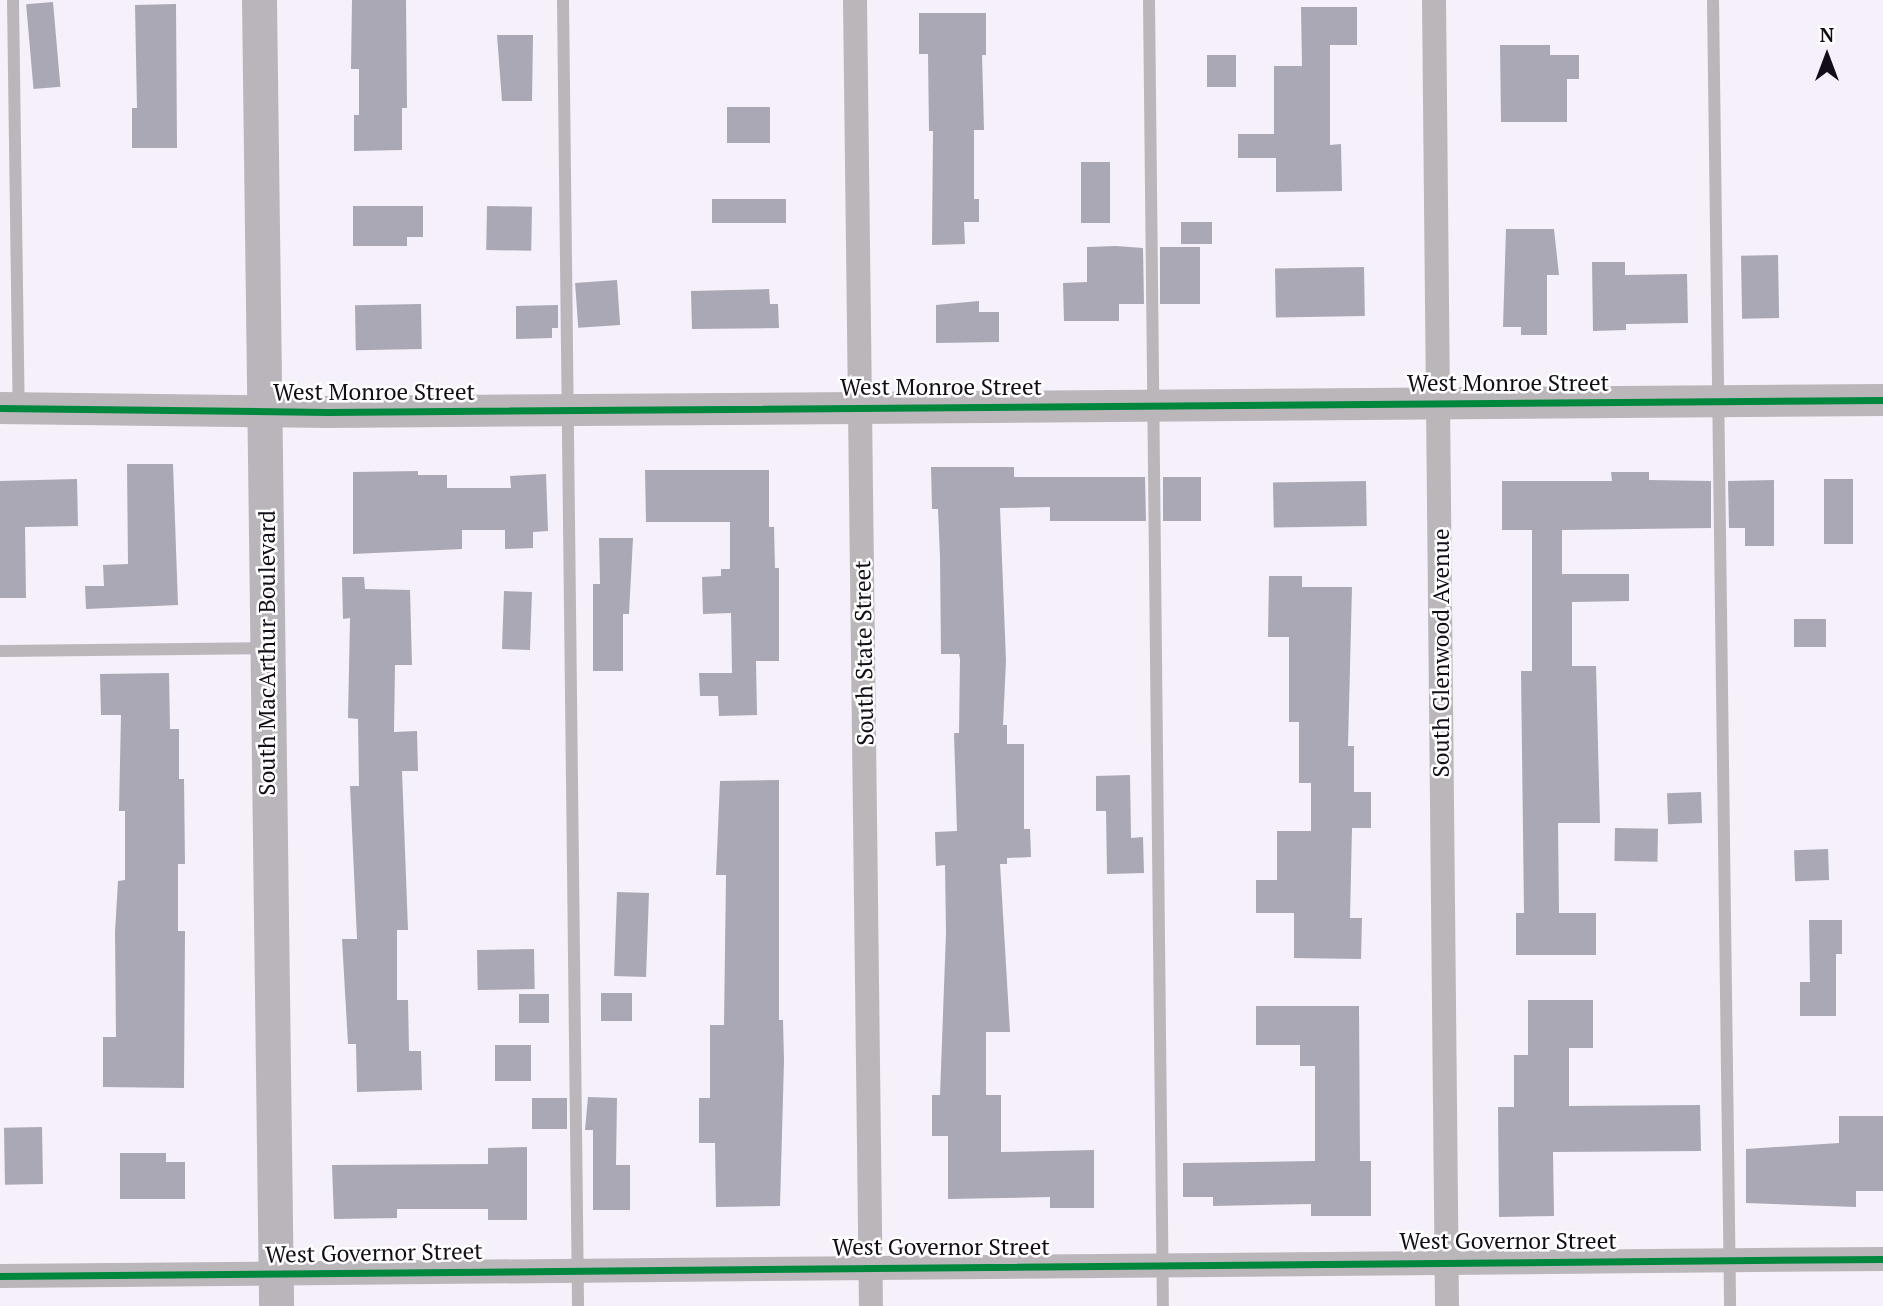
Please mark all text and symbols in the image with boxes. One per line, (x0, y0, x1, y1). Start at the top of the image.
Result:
north arrow (1792, 21, 1862, 91)
text: N (1820, 22, 1834, 47)
street label: West Monroe Street (1407, 369, 1609, 397)
street label: West Monroe Street (840, 373, 1042, 401)
street label: West Monroe Street (273, 378, 475, 406)
street label: South MacArthur Boulevard (253, 510, 281, 796)
street label: South Glenwood Avenue (1427, 528, 1455, 778)
street label: South State Street (849, 560, 879, 746)
street label: West Governor Street (1399, 1227, 1617, 1255)
street label: West Governor Street (832, 1233, 1050, 1261)
street label: West Governor Street (265, 1237, 483, 1269)

